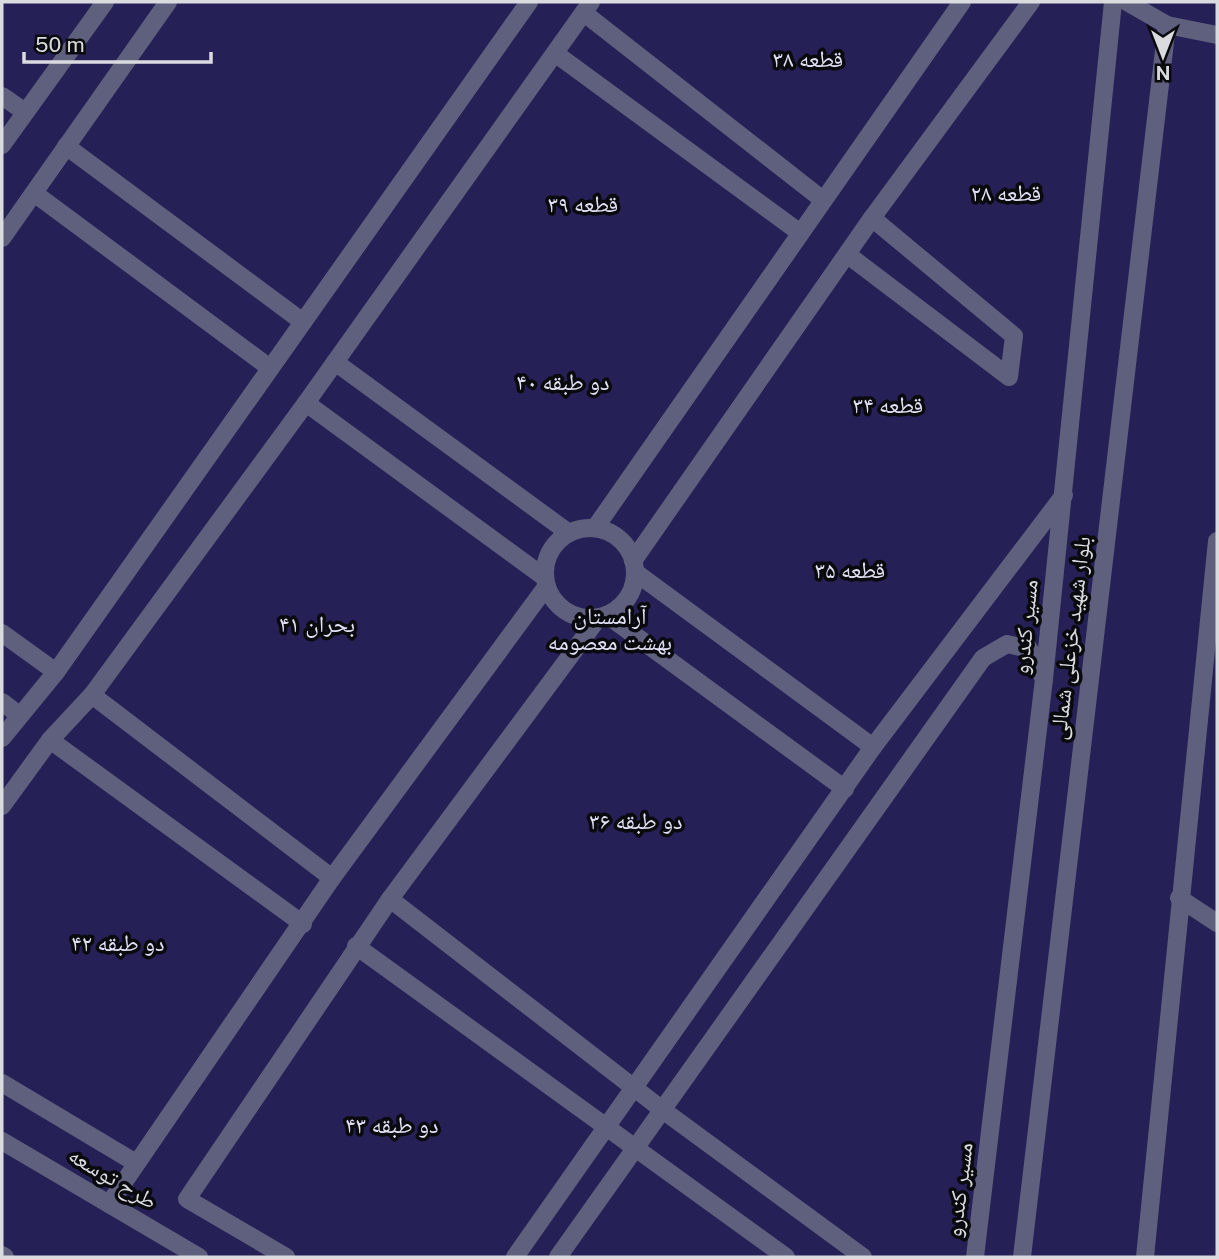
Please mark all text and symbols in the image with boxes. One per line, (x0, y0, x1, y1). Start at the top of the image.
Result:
scale bar (24, 21, 212, 65)
north arrow (1128, 21, 1198, 91)
text: 50 m (35, 32, 85, 57)
park label: قطعه ۳۸ (773, 45, 843, 72)
text: N (1156, 62, 1170, 84)
park label: قطعه ۲۸ (971, 179, 1041, 206)
park label: قطعه ۳۹ (548, 190, 618, 217)
park label: ۴۰ دو طبقه (516, 368, 610, 396)
park label: قطعه ۳۴ (853, 391, 923, 418)
street label: بلوار شهید خزعلی شمالی (1044, 535, 1096, 741)
park label: قطعه ۳۵ (815, 556, 885, 583)
street label: مسیر کندرو (1006, 578, 1043, 676)
park label: آرامستان بهشت معصومه (548, 602, 672, 656)
park label: ۴۱ بحران (279, 610, 355, 638)
park label: ۳۶ دو طبقه (589, 807, 683, 835)
park label: ۴۲ دو طبقه (71, 929, 165, 957)
park label: ۴۳ دو طبقه (345, 1111, 439, 1139)
street label: طرح توسعه (63, 1141, 162, 1216)
street label: مسیر کندرو (939, 1141, 978, 1239)

